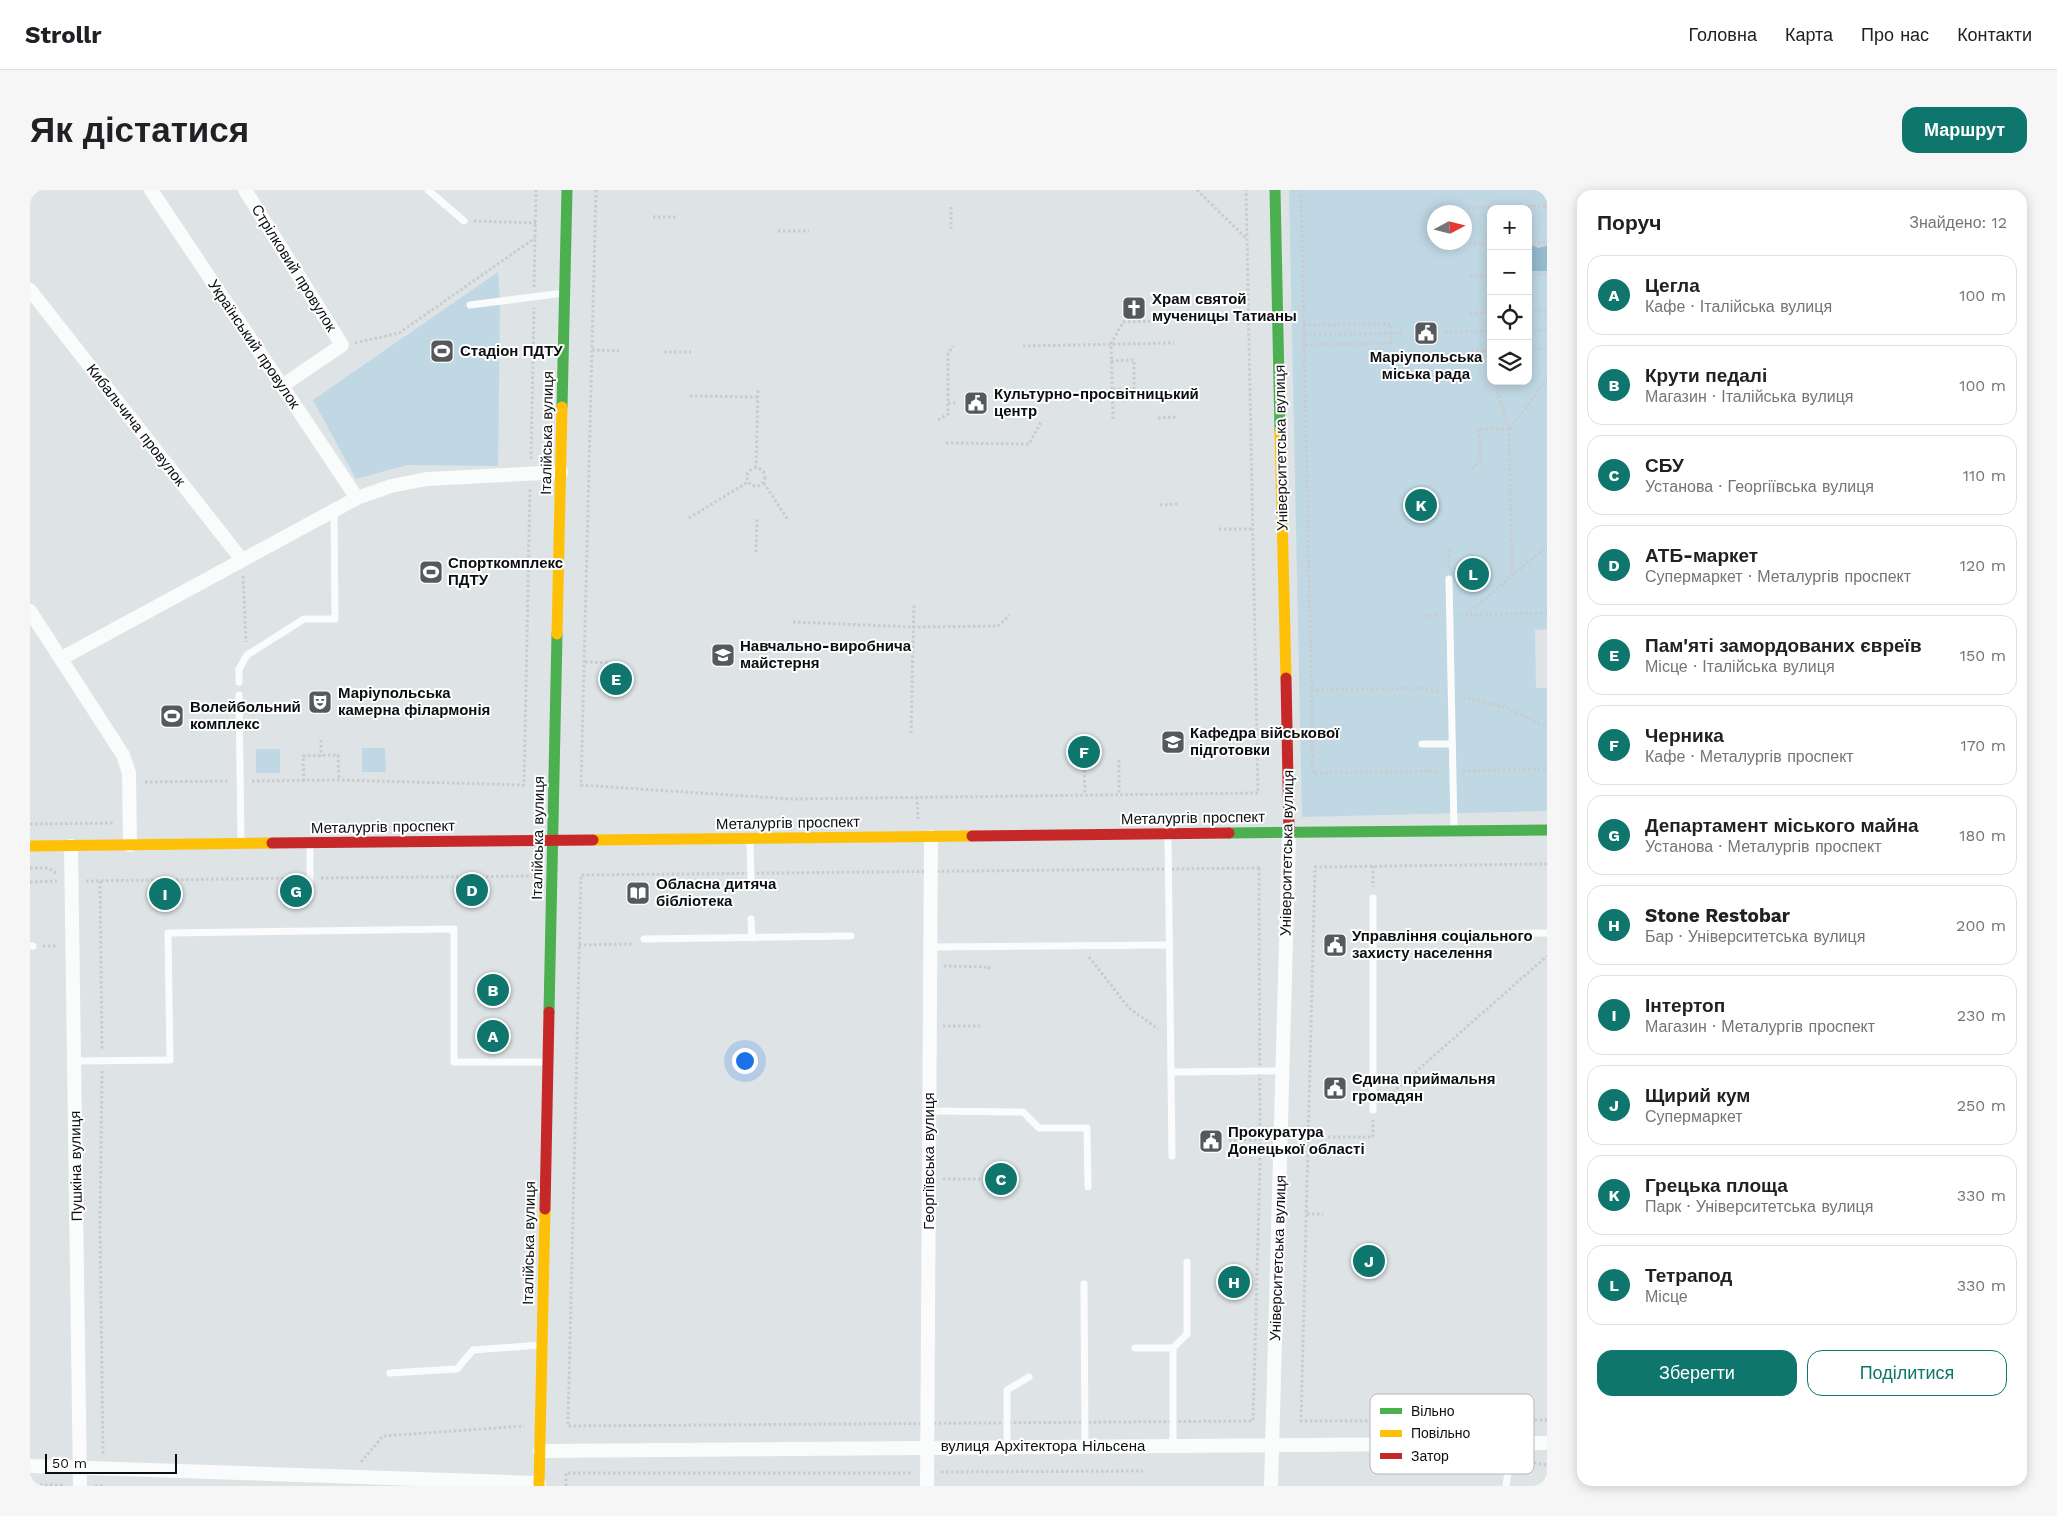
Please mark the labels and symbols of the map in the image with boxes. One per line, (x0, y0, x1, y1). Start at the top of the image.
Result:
street label: Стрілковий провулок (248, 201, 341, 335)
north arrow (1427, 205, 1472, 250)
street label: Український провулок (204, 276, 304, 412)
place label: Храм святой мученицы Татианы (1152, 290, 1297, 325)
church icon: Храм святой мученицы Татианы (1121, 295, 1147, 321)
public building icon: Маріупольська міська рада (1413, 320, 1439, 346)
sports icon: Стадіон ПДТУ (429, 338, 455, 364)
place label: Стадіон ПДТУ (460, 342, 563, 360)
place label: Маріупольська міська рада (1370, 348, 1483, 383)
street label: Кибальчича провулок (83, 360, 190, 490)
street label: Університетська вулиця (1271, 365, 1291, 531)
street label: Італійська вулиця (537, 371, 557, 495)
place label: Культурно-просвітницький центр (994, 385, 1199, 420)
public building icon: Культурно-просвітницький центр (963, 390, 989, 416)
pin: K (1405, 486, 1437, 524)
place label: Спорткомплекс ПДТУ (448, 554, 563, 589)
pin: L (1457, 555, 1489, 593)
sports icon: Спорткомплекс ПДТУ (418, 559, 444, 585)
place label: Навчально-виробнича майстерня (740, 637, 912, 672)
school or university icon: Навчально-виробнича майстерня (710, 642, 736, 668)
pin: E (600, 660, 632, 698)
place label: Маріупольська камерна філармонія (338, 684, 490, 719)
theatre icon: Маріупольська камерна філармонія (307, 689, 333, 715)
place label: Волейбольний комплекс (190, 698, 301, 733)
sports icon: Волейбольний комплекс (159, 703, 185, 729)
place label: Кафедра військової підготовки (1190, 724, 1340, 759)
school or university icon: Кафедра військової підготовки (1160, 729, 1186, 755)
pin: F (1068, 733, 1100, 771)
street label: Університетська вулиця (1277, 770, 1297, 936)
street label: Італійська вулиця (528, 776, 548, 900)
street label: Металургів проспект (1121, 808, 1265, 828)
street label: Металургів проспект (716, 813, 860, 833)
street label: Металургів проспект (311, 817, 455, 837)
pin: D (456, 871, 488, 909)
pin: G (280, 872, 312, 910)
pin: I (149, 875, 181, 913)
place label: Обласна дитяча бібліотека (656, 875, 777, 910)
library icon: Обласна дитяча бібліотека (625, 880, 651, 906)
place label: Управління соціального захисту населення (1352, 927, 1533, 962)
public building icon: Управління соціального захисту населення (1322, 932, 1348, 958)
pin: B (477, 971, 509, 1009)
pin: A (477, 1017, 509, 1055)
your location (732, 1048, 758, 1074)
place label: Єдина приймальня громадян (1352, 1070, 1496, 1105)
public building icon: Єдина приймальня громадян (1322, 1075, 1348, 1101)
street label: Георгіївська вулиця (920, 1092, 938, 1230)
street label: Пушкіна вулиця (66, 1111, 86, 1221)
place label: Прокуратура Донецької області (1228, 1123, 1365, 1158)
public building icon: Прокуратура Донецької області (1198, 1128, 1224, 1154)
pin: C (985, 1160, 1017, 1198)
street label: Університетська вулиця (1266, 1175, 1290, 1341)
street label: Італійська вулиця (519, 1181, 539, 1305)
pin: J (1353, 1242, 1385, 1280)
pin: H (1218, 1263, 1250, 1301)
legend (1370, 1394, 1534, 1474)
text: Вільно (1411, 1403, 1455, 1419)
text: Повільно (1411, 1425, 1471, 1441)
street label: вулиця Архітектора Нільсена (941, 1437, 1146, 1455)
text: Затор (1411, 1448, 1449, 1464)
scale bar (45, 1451, 178, 1474)

